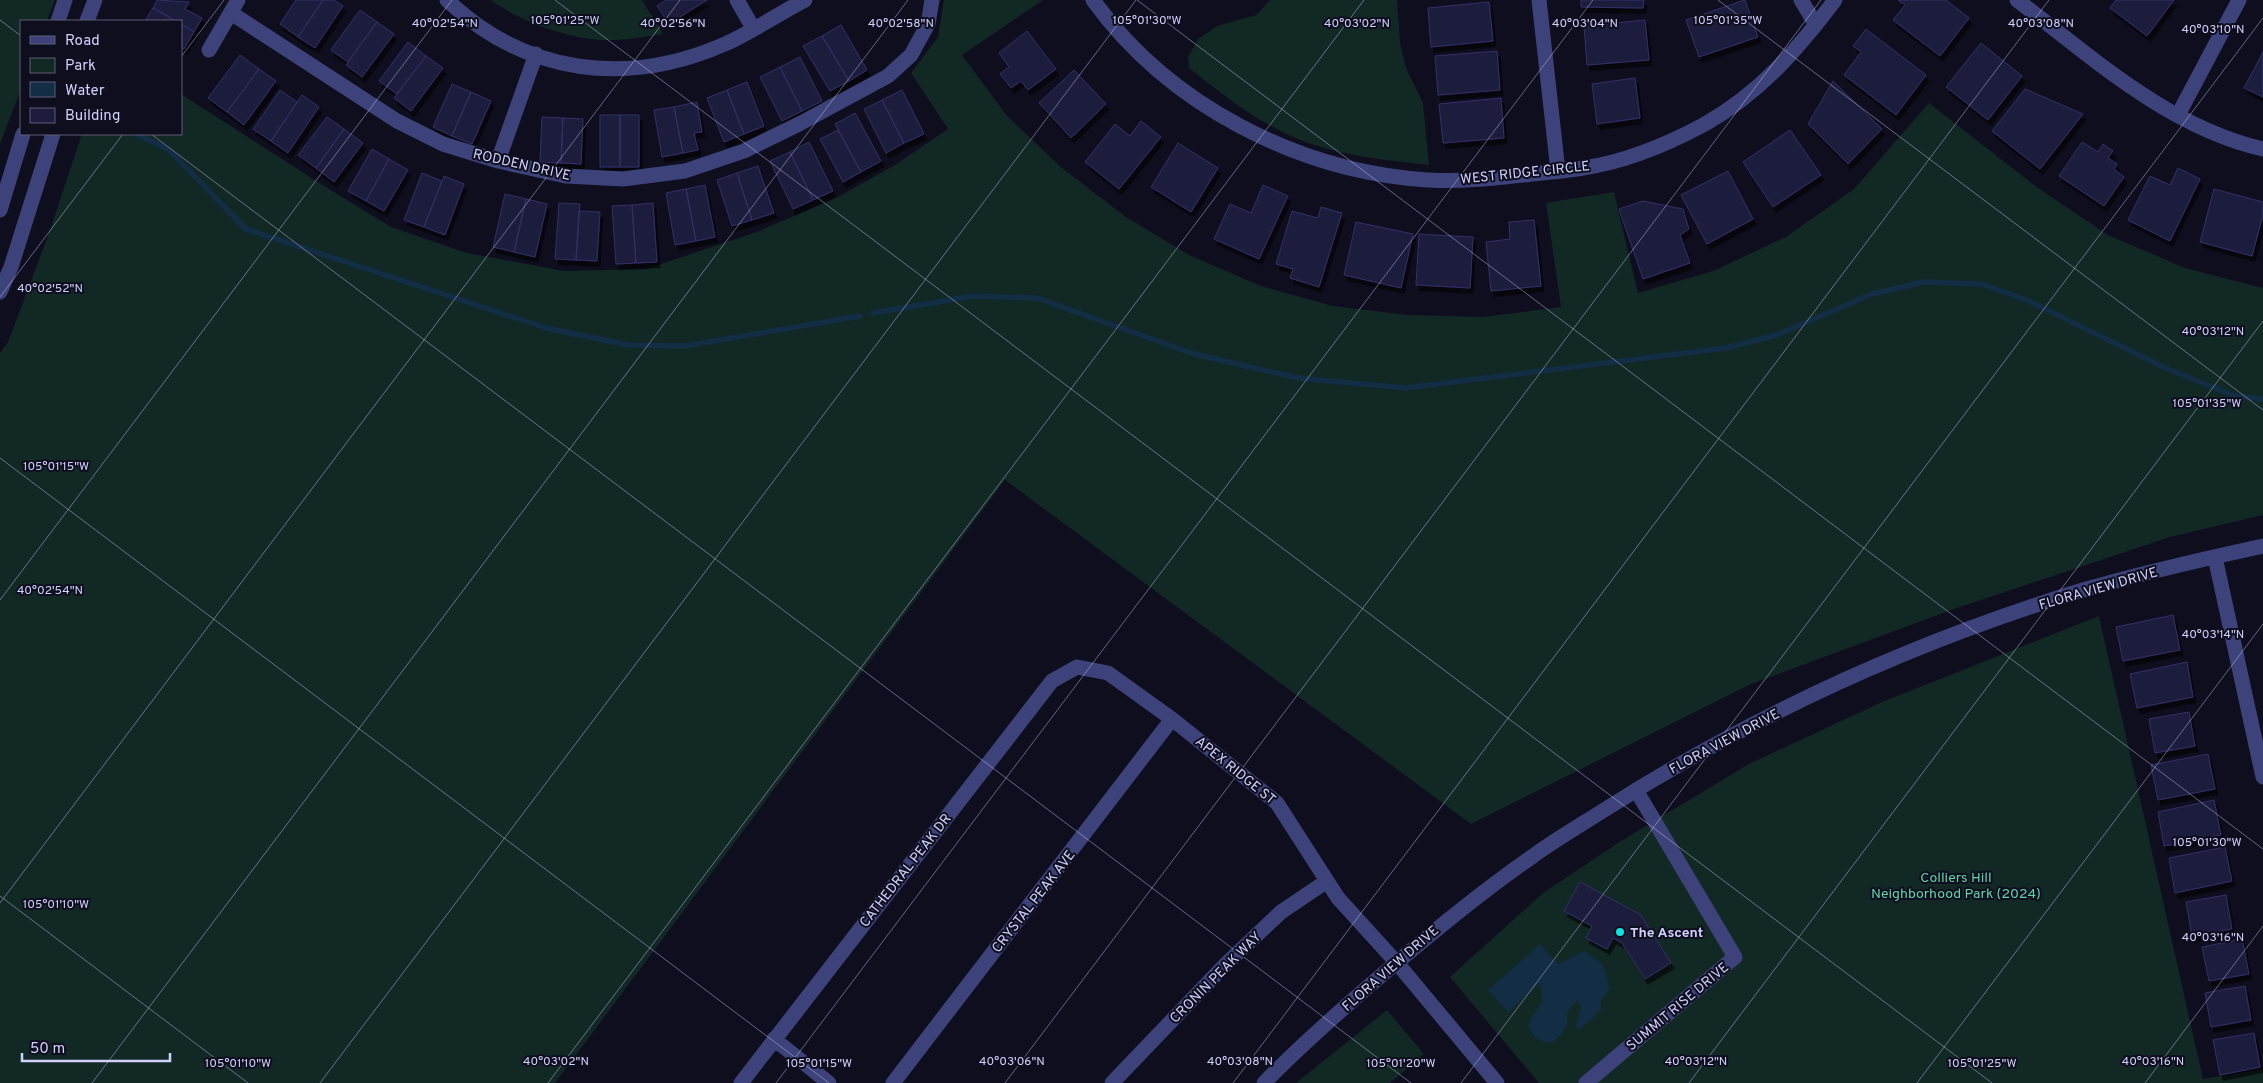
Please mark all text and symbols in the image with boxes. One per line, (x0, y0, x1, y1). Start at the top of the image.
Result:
text: 105°01'25"W (530, 13, 600, 29)
text: 105°01'30"W (1112, 13, 1182, 29)
text: 105°01'35"W (1694, 13, 1762, 29)
text: 40°02'54"N (412, 16, 478, 32)
text: 40°02'56"N (640, 16, 706, 32)
text: 40°02'58"N (868, 16, 934, 32)
text: 40°03'02"N (1324, 16, 1390, 32)
text: 40°03'04"N (1552, 16, 1618, 32)
text: 40°03'08"N (2008, 16, 2074, 32)
legend (20, 20, 182, 135)
text: 40°03'10"N (2181, 22, 2245, 38)
text: Road (65, 32, 100, 51)
text: Park (65, 57, 96, 76)
text: Water (65, 82, 105, 101)
text: Building (65, 107, 120, 126)
street label: RODDEN DRIVE (471, 146, 572, 185)
street label: WEST RIDGE CIRCLE (1460, 158, 1591, 189)
text: 40°02'52"N (17, 281, 83, 297)
text: 40°03'12"N (2182, 324, 2244, 340)
text: 105°01'35"W (2173, 396, 2241, 412)
text: 105°01'15"W (23, 459, 89, 475)
street label: FLORA VIEW DRIVE (2037, 564, 2160, 614)
text: 40°02'54"N (17, 583, 83, 599)
text: 40°03'14"N (2182, 627, 2244, 643)
street label: FLORA VIEW DRIVE (1667, 706, 1783, 779)
street label: APEX RIDGE ST (1191, 734, 1279, 809)
street label: CATHEDRAL PEAK DR (857, 811, 956, 931)
text: 105°01'30"W (2172, 835, 2242, 851)
street label: CRYSTAL PEAK AVE (989, 847, 1079, 957)
park label: Colliers Hill Neighborhood Park (2024) (1871, 870, 2041, 903)
text: 105°01'10"W (23, 897, 89, 913)
street label: FLORA VIEW DRIVE (1339, 923, 1443, 1016)
place label: The Ascent (1630, 925, 1703, 942)
marker: The Ascent (1614, 926, 1626, 938)
street label: CRONIN PEAK WAY (1167, 929, 1265, 1027)
text: 40°03'16"N (2182, 930, 2244, 946)
street label: SUMMIT RISE DRIVE (1623, 959, 1733, 1055)
scale bar (22, 1030, 170, 1062)
text: 50 m (30, 1040, 65, 1059)
text: 40°03'02"N (523, 1054, 589, 1070)
text: 40°03'06"N (979, 1054, 1045, 1070)
text: 40°03'08"N (1207, 1054, 1273, 1070)
text: 40°03'12"N (1665, 1054, 1727, 1070)
text: 40°03'16"N (2122, 1054, 2184, 1070)
text: 105°01'10"W (205, 1056, 271, 1072)
text: 105°01'15"W (786, 1056, 852, 1072)
text: 105°01'20"W (1366, 1056, 1436, 1072)
text: 105°01'25"W (1947, 1056, 2017, 1072)

